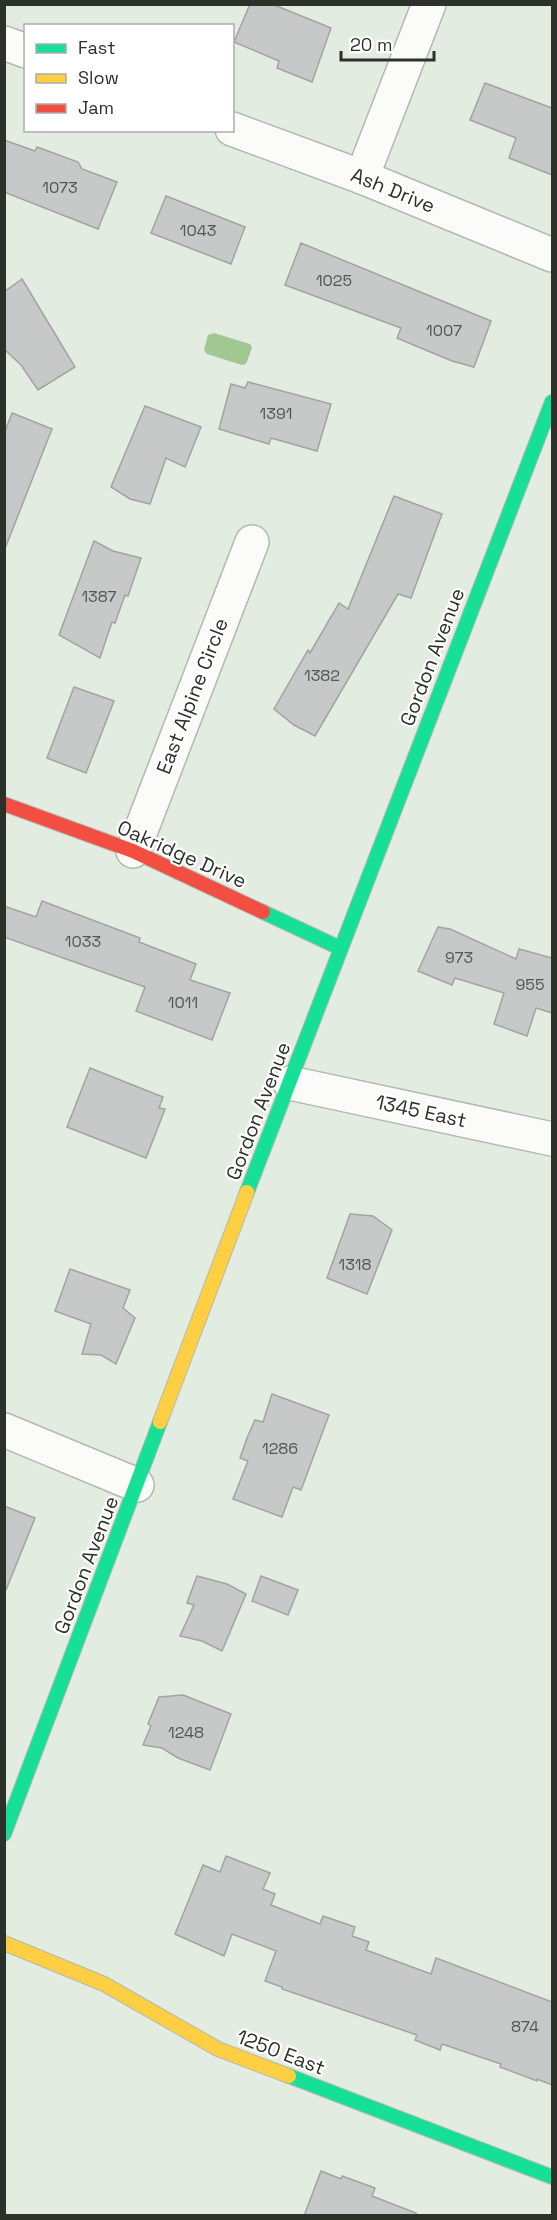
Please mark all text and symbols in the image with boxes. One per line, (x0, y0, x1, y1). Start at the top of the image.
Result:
legend (24, 24, 234, 132)
scale bar (341, 24, 434, 62)
text: 20 m (350, 33, 393, 56)
text: Fast (78, 36, 115, 59)
text: Slow (78, 66, 119, 89)
text: Jam (78, 96, 114, 119)
street label: Ash Drive (347, 161, 439, 219)
house number: 1073 (42, 177, 78, 198)
house number: 1043 (180, 220, 216, 241)
house number: 1025 (316, 270, 352, 291)
house number: 1007 (426, 320, 462, 341)
house number: 1391 (260, 403, 292, 424)
street label: Gordon Avenue (394, 584, 470, 730)
house number: 1387 (81, 586, 117, 607)
street label: East Alpine Circle (150, 614, 234, 778)
house number: 1382 (304, 665, 340, 686)
street label: Oakridge Drive (113, 814, 251, 894)
house number: 1033 (65, 931, 101, 952)
house number: 973 (445, 947, 473, 968)
house number: 955 (516, 974, 544, 995)
house number: 1011 (168, 992, 198, 1013)
street label: Gordon Avenue (220, 1038, 296, 1184)
street label: 1345 East (373, 1089, 469, 1133)
house number: 1318 (339, 1254, 371, 1275)
house number: 1286 (262, 1438, 298, 1459)
street label: Gordon Avenue (48, 1492, 124, 1638)
house number: 1248 (168, 1722, 204, 1743)
house number: 874 (511, 2016, 539, 2037)
street label: 1250 East (233, 2023, 329, 2081)

